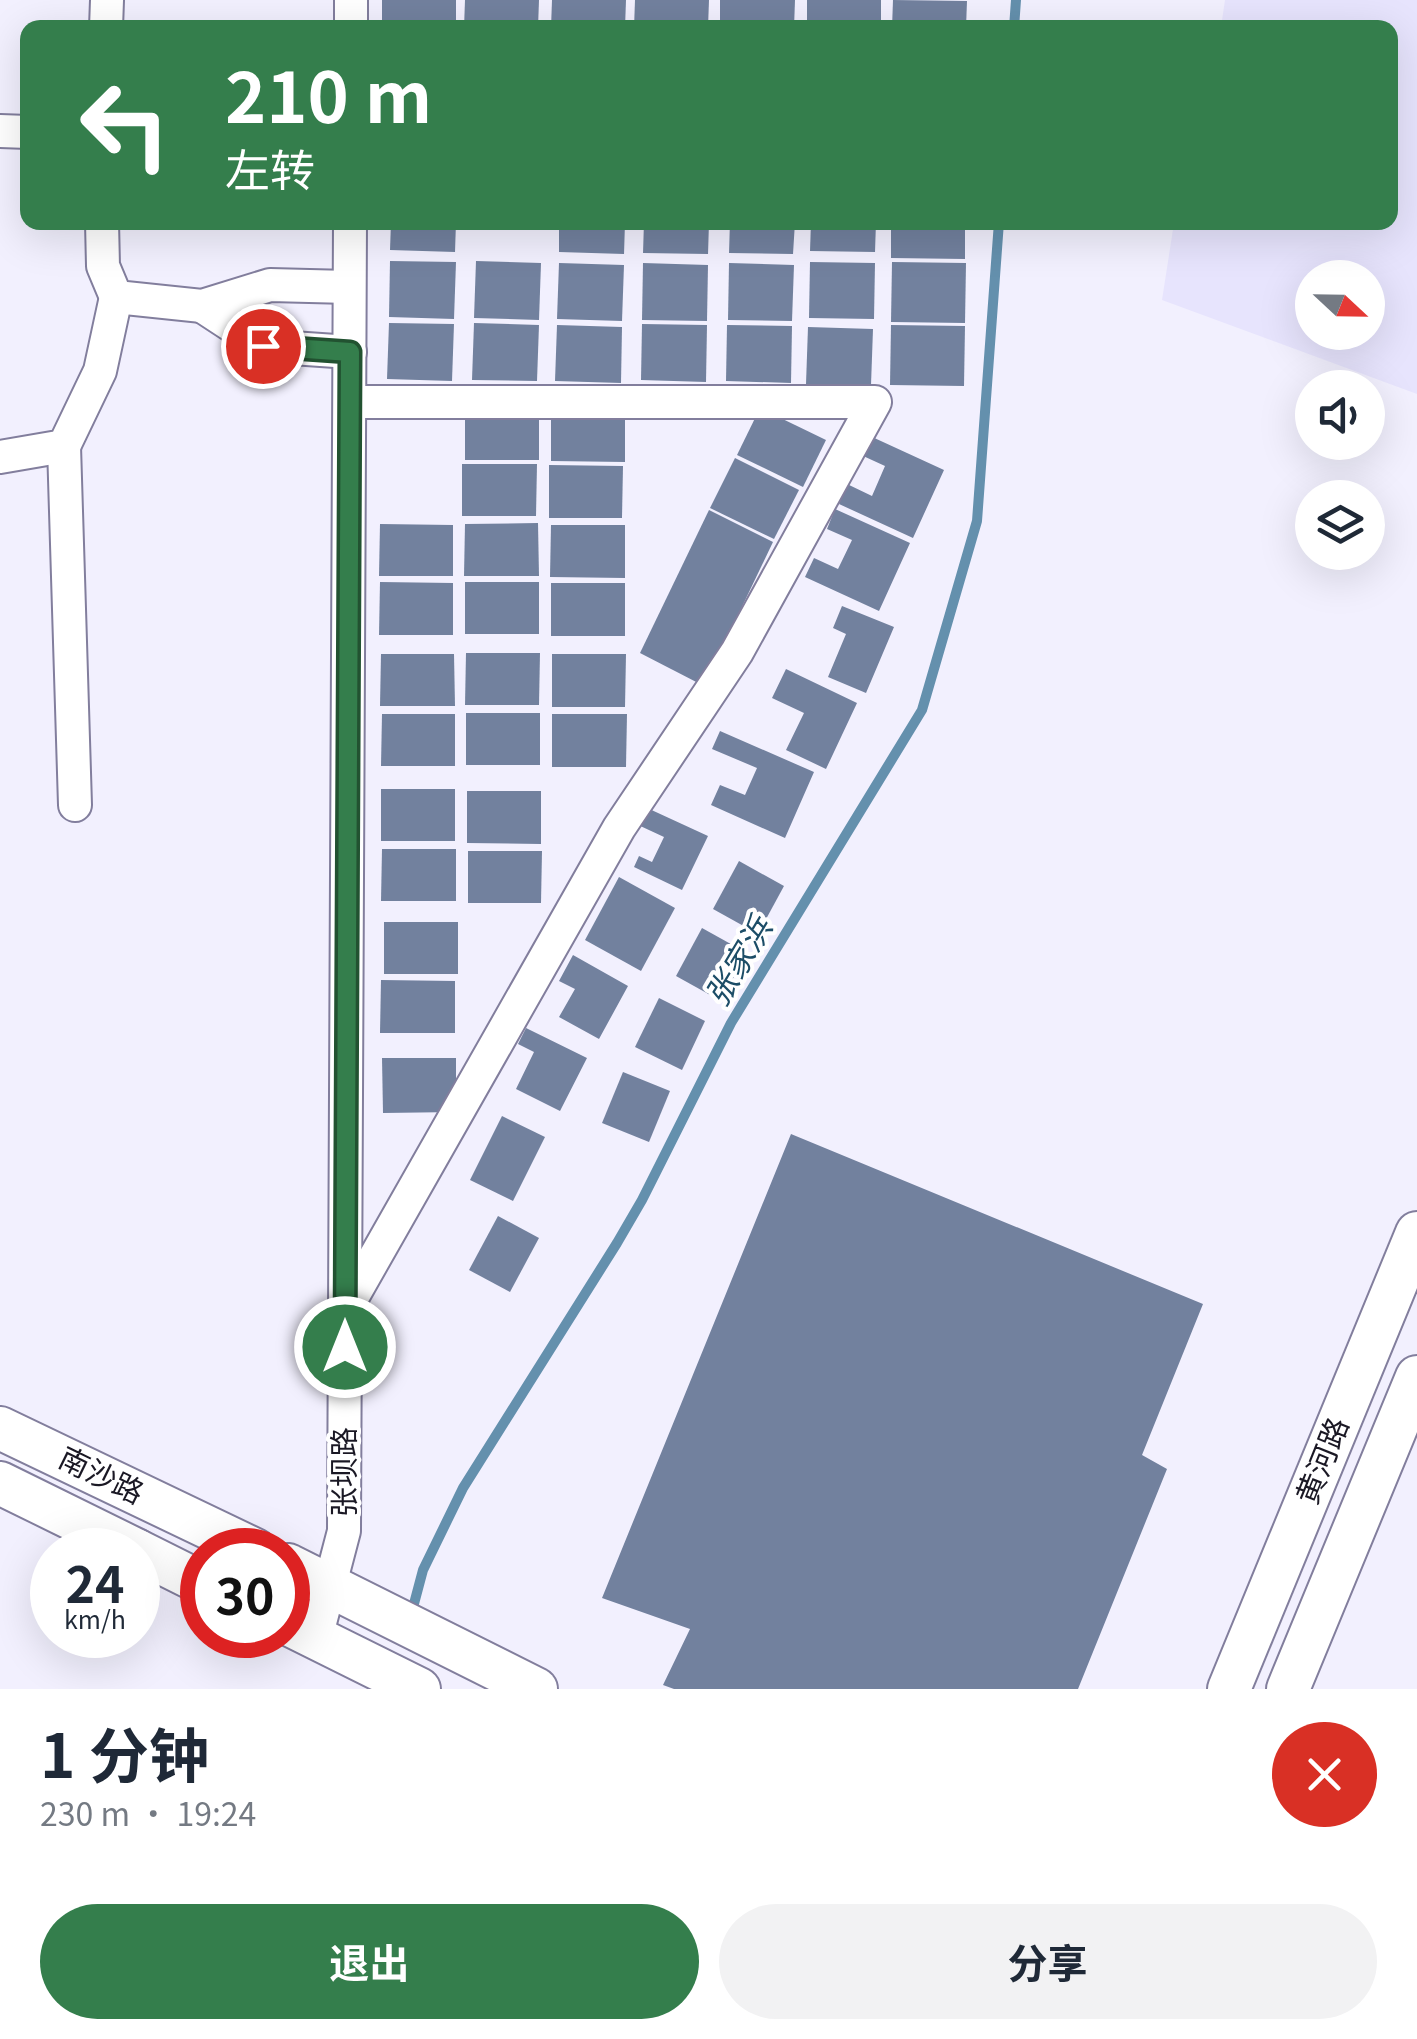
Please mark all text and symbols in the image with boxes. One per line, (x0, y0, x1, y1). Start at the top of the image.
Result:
text: 210 m (225, 42, 432, 143)
icon: left (60, 60, 190, 190)
text: 左转 (225, 135, 315, 200)
north arrow (1295, 260, 1385, 350)
map controls (1295, 260, 1385, 570)
pin (221, 304, 306, 389)
icon: arrive (236, 319, 291, 374)
button: sound (1295, 370, 1385, 460)
button: layers (1295, 480, 1385, 570)
water label: 张家浜 (692, 905, 782, 1013)
position arrow (293, 1295, 397, 1399)
street label: 黄河路 (1283, 1410, 1357, 1510)
street label: 张坝路 (320, 1427, 364, 1517)
street label: 南沙路 (52, 1434, 152, 1513)
speed limit sign: 30 (180, 1528, 310, 1658)
text: 24 (66, 1545, 125, 1617)
text: km/h (64, 1600, 126, 1636)
text: 1 分钟 (40, 1708, 209, 1795)
button: close (1272, 1722, 1377, 1827)
text: 230 m · 19:24 (40, 1789, 256, 1835)
button: 退出 (40, 1904, 699, 2019)
button: 分享 (719, 1904, 1377, 2019)

